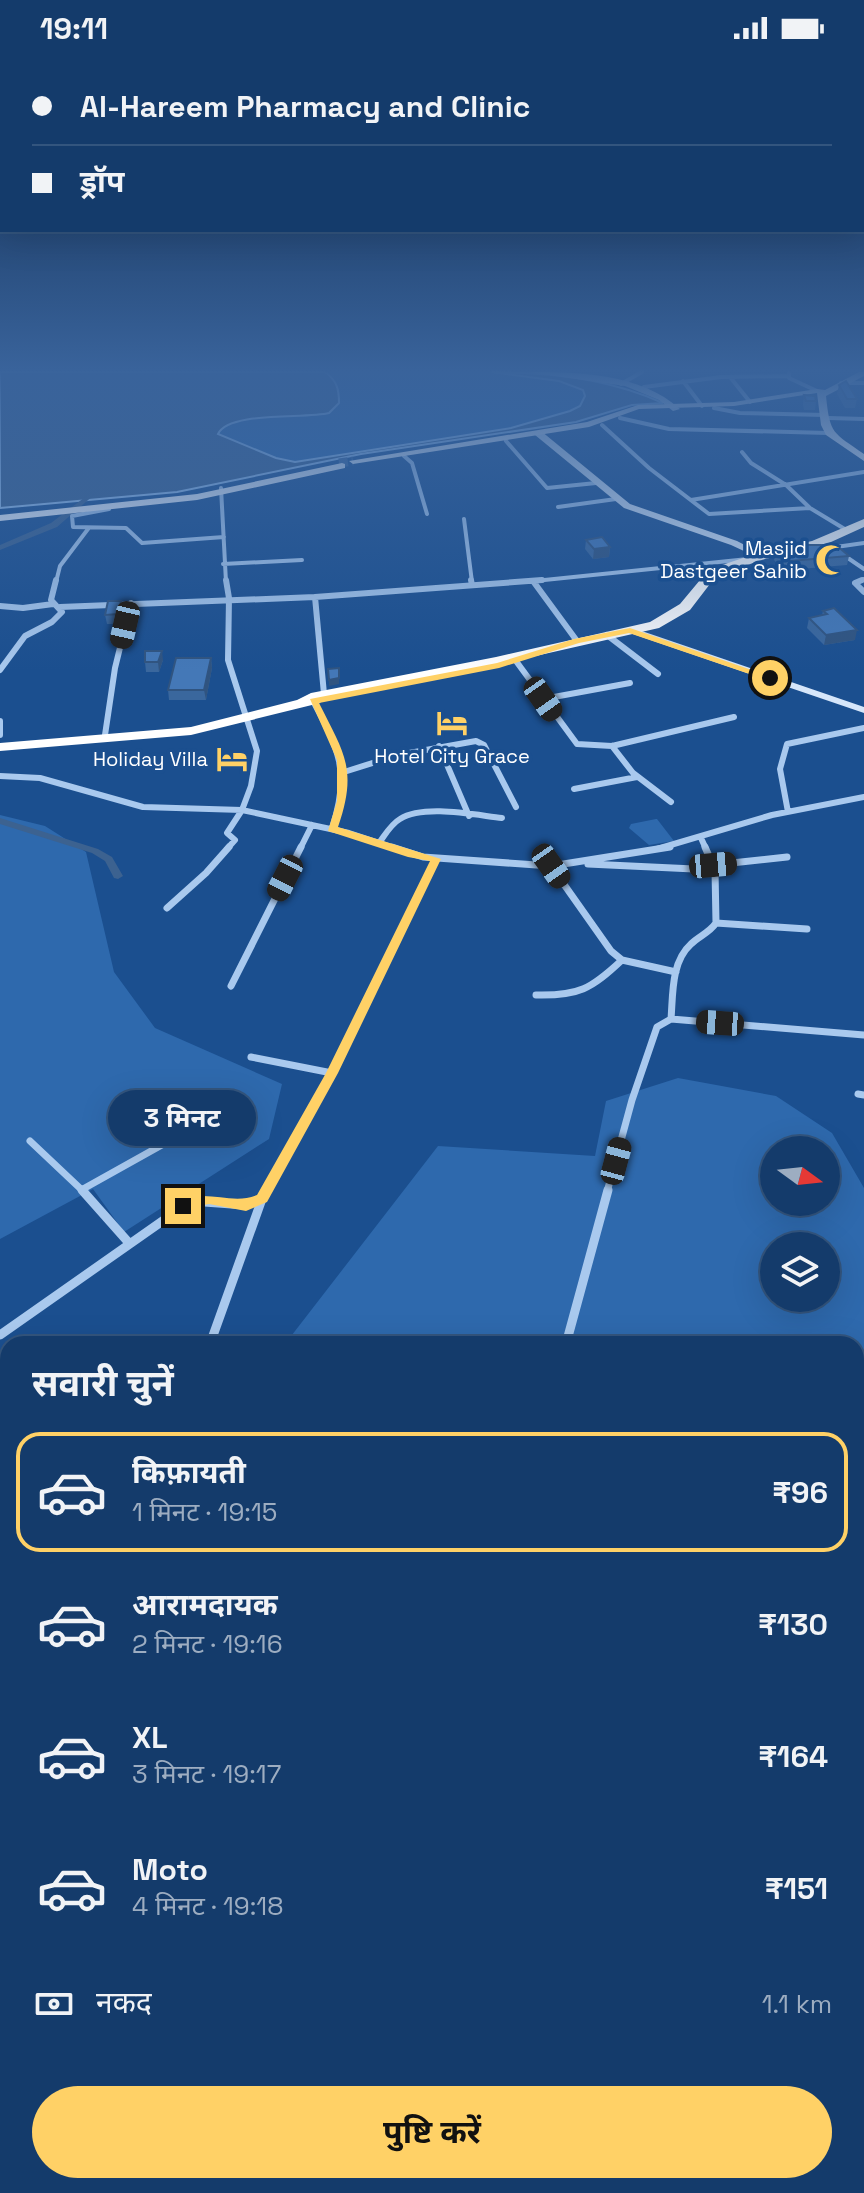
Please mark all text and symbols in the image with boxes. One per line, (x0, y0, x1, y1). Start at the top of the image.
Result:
text: 19:11 (40, 9, 108, 48)
text: Al-Hareem Pharmacy and Clinic (80, 87, 530, 126)
text: ड्रॉप (80, 162, 124, 201)
place label: Masjid Dastgeer Sahib (660, 535, 807, 584)
mosque icon: Masjid Dastgeer Sahib (814, 543, 848, 577)
car (108, 599, 142, 651)
route start (752, 660, 788, 696)
car (519, 672, 567, 726)
hotel icon: Hotel City Grace (435, 706, 469, 740)
hotel icon: Holiday Villa (215, 742, 249, 776)
place label: Hotel City Grace (374, 743, 530, 769)
place label: Holiday Villa (93, 746, 208, 772)
car (527, 839, 575, 893)
car (263, 851, 307, 905)
car (688, 851, 738, 879)
car (695, 1009, 745, 1037)
callout: 3 मिनट (109, 1090, 257, 1146)
text: 3 मिनट (144, 1101, 221, 1135)
car (598, 1135, 634, 1187)
north arrow (760, 1136, 840, 1216)
map controls (760, 1136, 840, 1312)
route end (165, 1188, 201, 1224)
button: layers (760, 1232, 840, 1312)
text: सवारी चुनें (32, 1361, 174, 1407)
text: किफ़ायती (132, 1453, 246, 1492)
icon: car (36, 1456, 108, 1528)
text: ₹96 (772, 1473, 828, 1512)
text: 1 मिनट · 19:15 (132, 1495, 277, 1529)
text: आरामदायक (132, 1585, 278, 1624)
icon: car (36, 1588, 108, 1660)
text: ₹130 (758, 1605, 828, 1644)
text: 2 मिनट · 19:16 (132, 1627, 283, 1661)
text: XL (132, 1718, 168, 1757)
icon: car (36, 1720, 108, 1792)
text: ₹164 (758, 1737, 828, 1776)
text: 3 मिनट · 19:17 (132, 1757, 281, 1791)
text: Moto (132, 1850, 208, 1889)
icon: car (36, 1852, 108, 1924)
text: ₹151 (765, 1869, 828, 1908)
text: 4 मिनट · 19:18 (132, 1889, 283, 1923)
icon: cash (32, 1982, 76, 2026)
text: नकद (96, 1983, 152, 2022)
text: 1.1 km (762, 1987, 832, 2021)
button: पुष्टि करें (32, 2086, 832, 2178)

